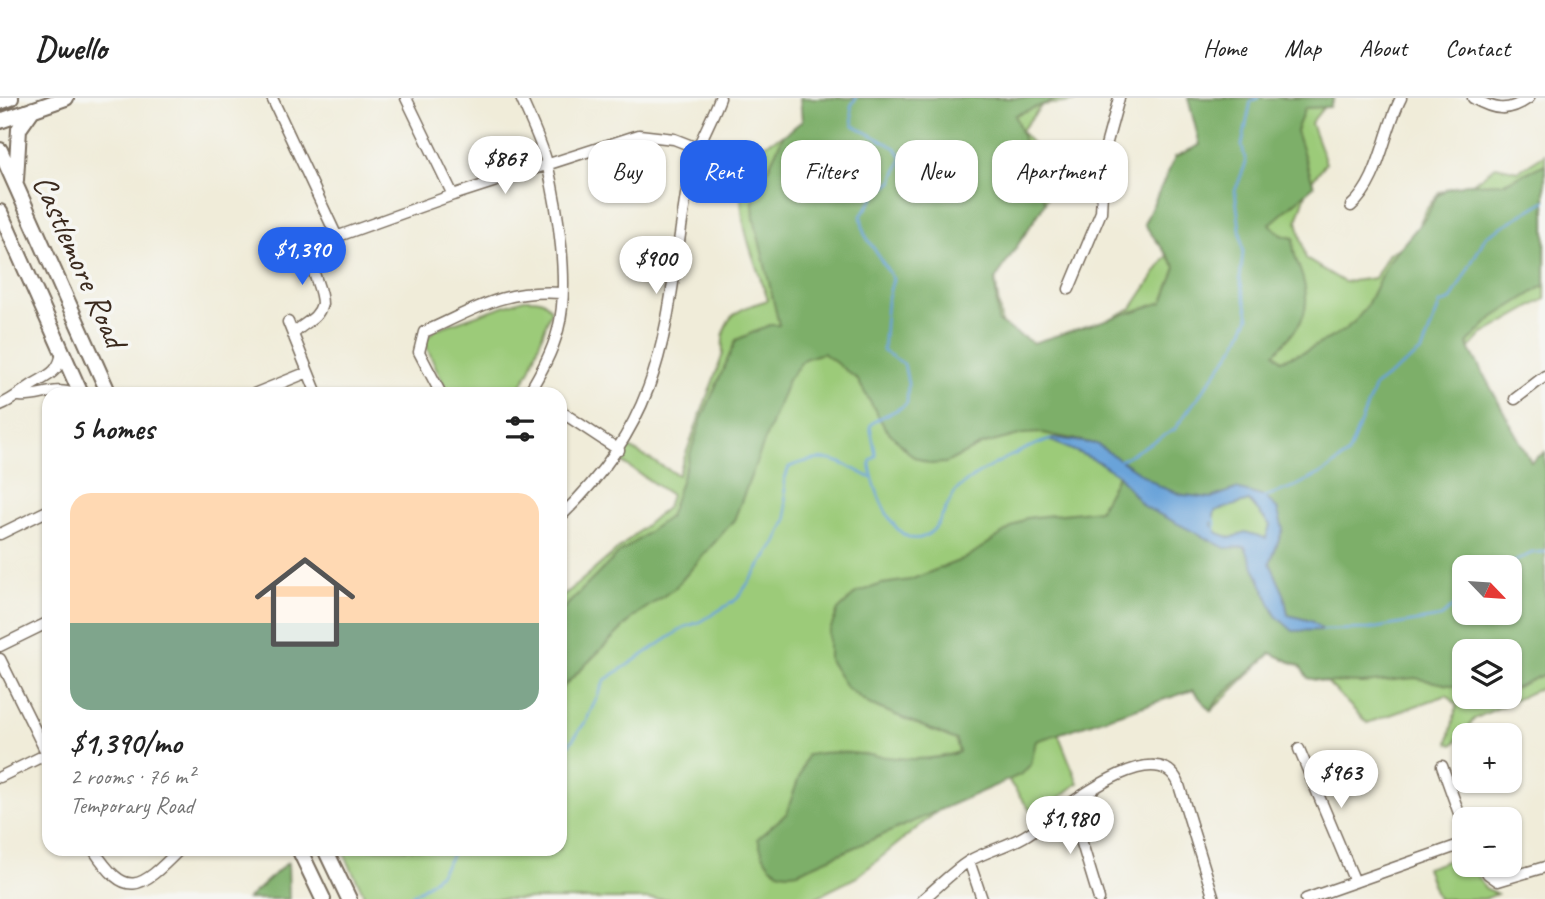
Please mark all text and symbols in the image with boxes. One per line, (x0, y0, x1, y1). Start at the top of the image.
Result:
text: Dwello (35, 27, 107, 69)
text: Home (1203, 33, 1246, 63)
text: Map (1284, 33, 1321, 63)
text: About (1359, 33, 1407, 63)
text: Contact (1445, 33, 1510, 63)
pin: $867 (464, 136, 546, 196)
chip: Buy (588, 140, 666, 203)
chip: Rent (680, 140, 767, 203)
chip: Filters (781, 140, 881, 203)
chip: New (895, 140, 978, 203)
chip: Apartment (992, 140, 1128, 203)
text: $867 (484, 144, 526, 173)
street label: Castlemore Road (23, 168, 139, 359)
pin: $1,390 (245, 228, 359, 287)
text: $1,390 (274, 235, 330, 264)
pin: $900 (615, 236, 697, 296)
text: $900 (635, 244, 677, 273)
text: 5 homes (70, 410, 154, 448)
icon: filters (501, 410, 539, 448)
icon: home (242, 539, 368, 665)
north arrow (1452, 555, 1522, 625)
map controls (1452, 555, 1522, 877)
button: layers (1452, 639, 1522, 709)
button: + (1452, 723, 1522, 793)
text: $1,390/mo (70, 724, 182, 762)
pin: $963 (1300, 750, 1382, 810)
text: $963 (1320, 758, 1362, 787)
text: 2 rooms · 76 m² (70, 762, 194, 791)
text: Temporary Road (70, 791, 194, 820)
pin: $1,980 (1013, 796, 1127, 856)
text: $1,980 (1042, 804, 1098, 833)
button: − (1452, 807, 1522, 877)

